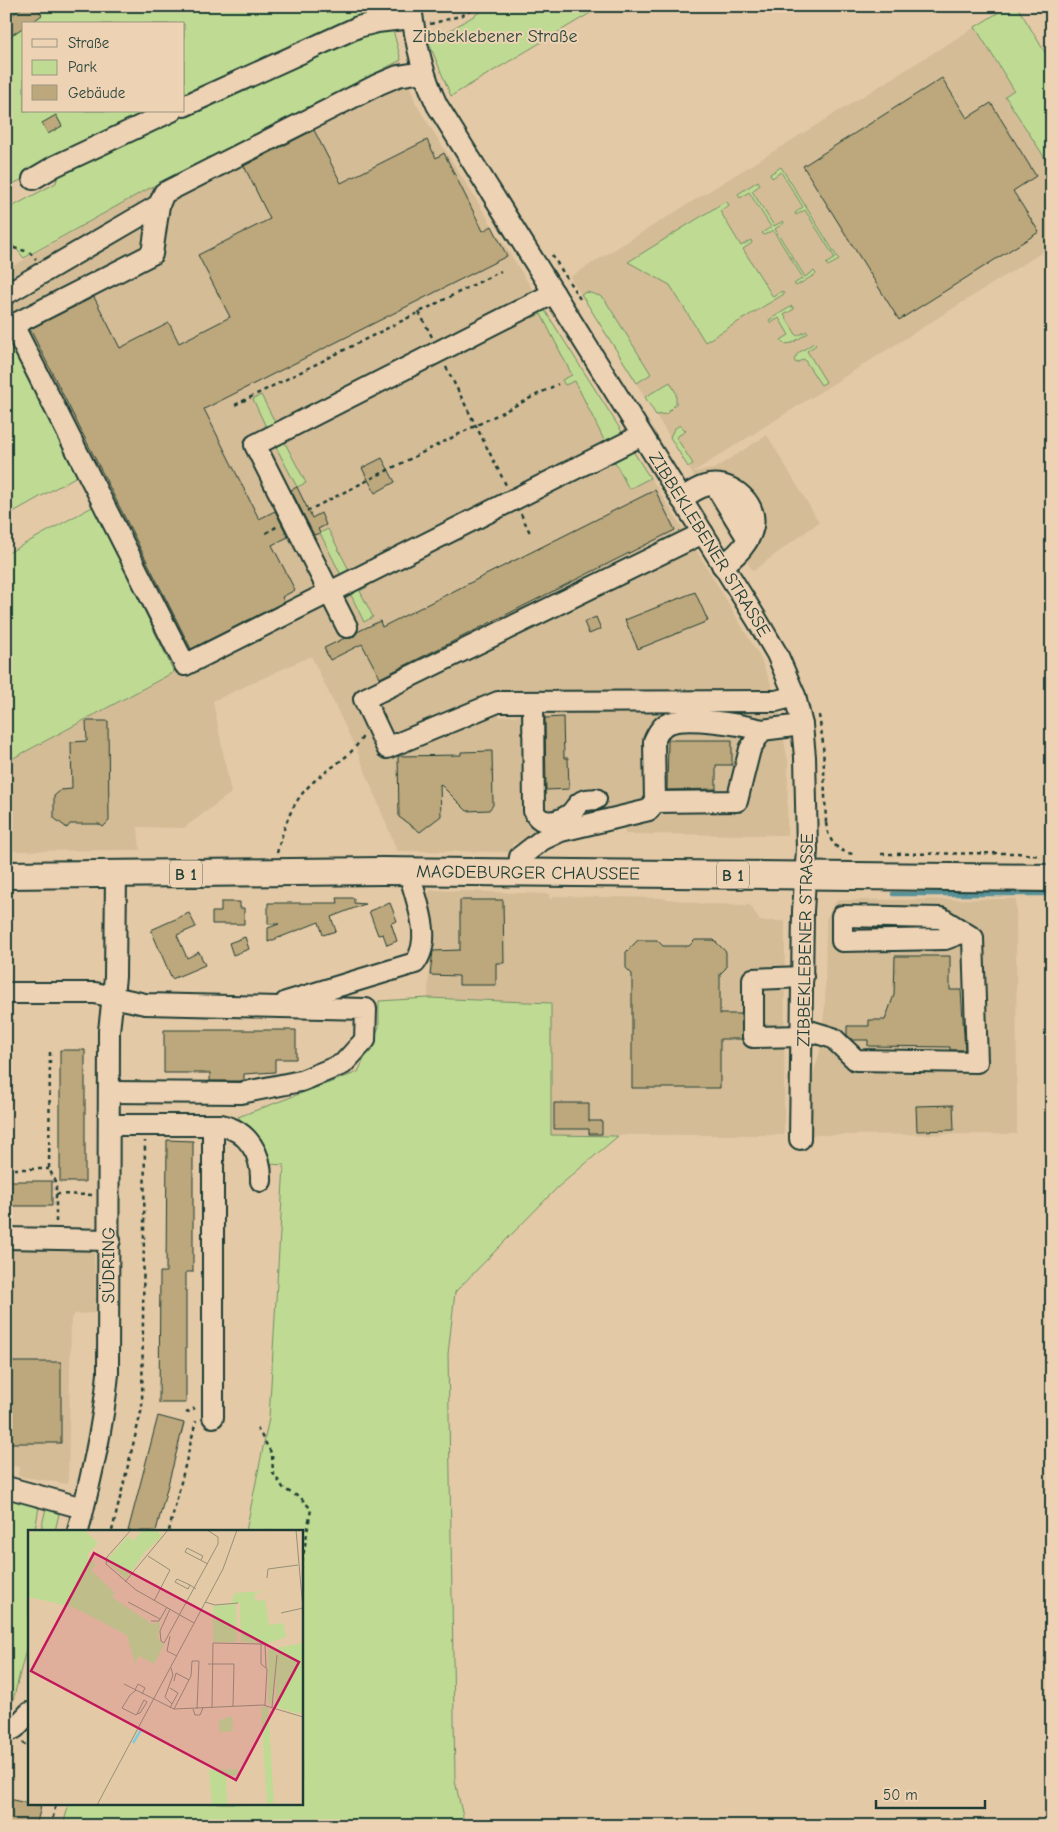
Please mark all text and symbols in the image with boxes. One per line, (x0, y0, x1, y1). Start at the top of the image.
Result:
legend (22, 22, 185, 112)
park label: Zibbeklebener Straße (413, 26, 577, 47)
text: Straße (68, 34, 110, 52)
text: Park (68, 58, 97, 76)
text: Gebäude (68, 84, 126, 102)
street label: ZIBBEKLEBENER STRASSE (644, 448, 775, 641)
street label: ZIBBEKLEBENER STRASSE (793, 833, 818, 1047)
road number: B 1 (170, 861, 202, 888)
street label: MAGDEBURGER CHAUSSEE (416, 861, 640, 885)
road number: B 1 (717, 862, 749, 888)
street label: SÜDRING (98, 1227, 119, 1303)
inset map (28, 1530, 302, 1804)
scale bar (876, 1777, 984, 1809)
text: 50 m (883, 1786, 918, 1804)

